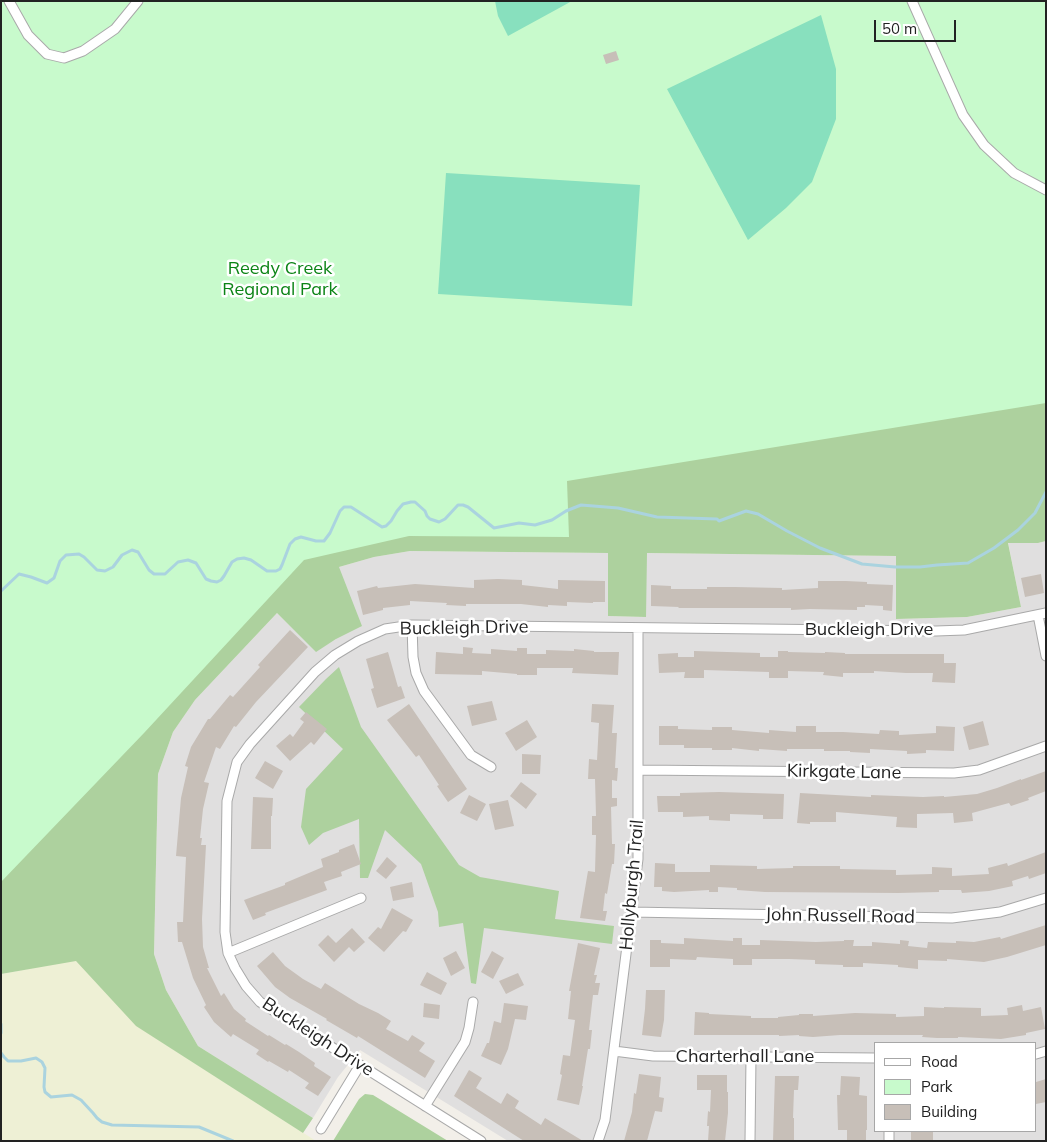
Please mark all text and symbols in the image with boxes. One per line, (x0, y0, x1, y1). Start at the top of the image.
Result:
scale bar (877, 10, 960, 42)
text: 50 m (882, 19, 917, 38)
park label: Reedy Creek Regional Park (222, 258, 338, 300)
street label: Buckleigh Drive (399, 616, 529, 640)
street label: Buckleigh Drive (805, 619, 933, 641)
street label: Kirkgate Lane (787, 760, 901, 784)
street label: Hollyburgh Trail (616, 819, 648, 951)
street label: John Russell Road (765, 904, 915, 928)
street label: Buckleigh Drive (258, 993, 378, 1081)
legend (874, 1042, 1037, 1132)
street label: Charterhall Lane (676, 1046, 814, 1068)
text: Road (921, 1052, 958, 1071)
text: Park (921, 1077, 953, 1096)
text: Building (921, 1102, 977, 1121)

